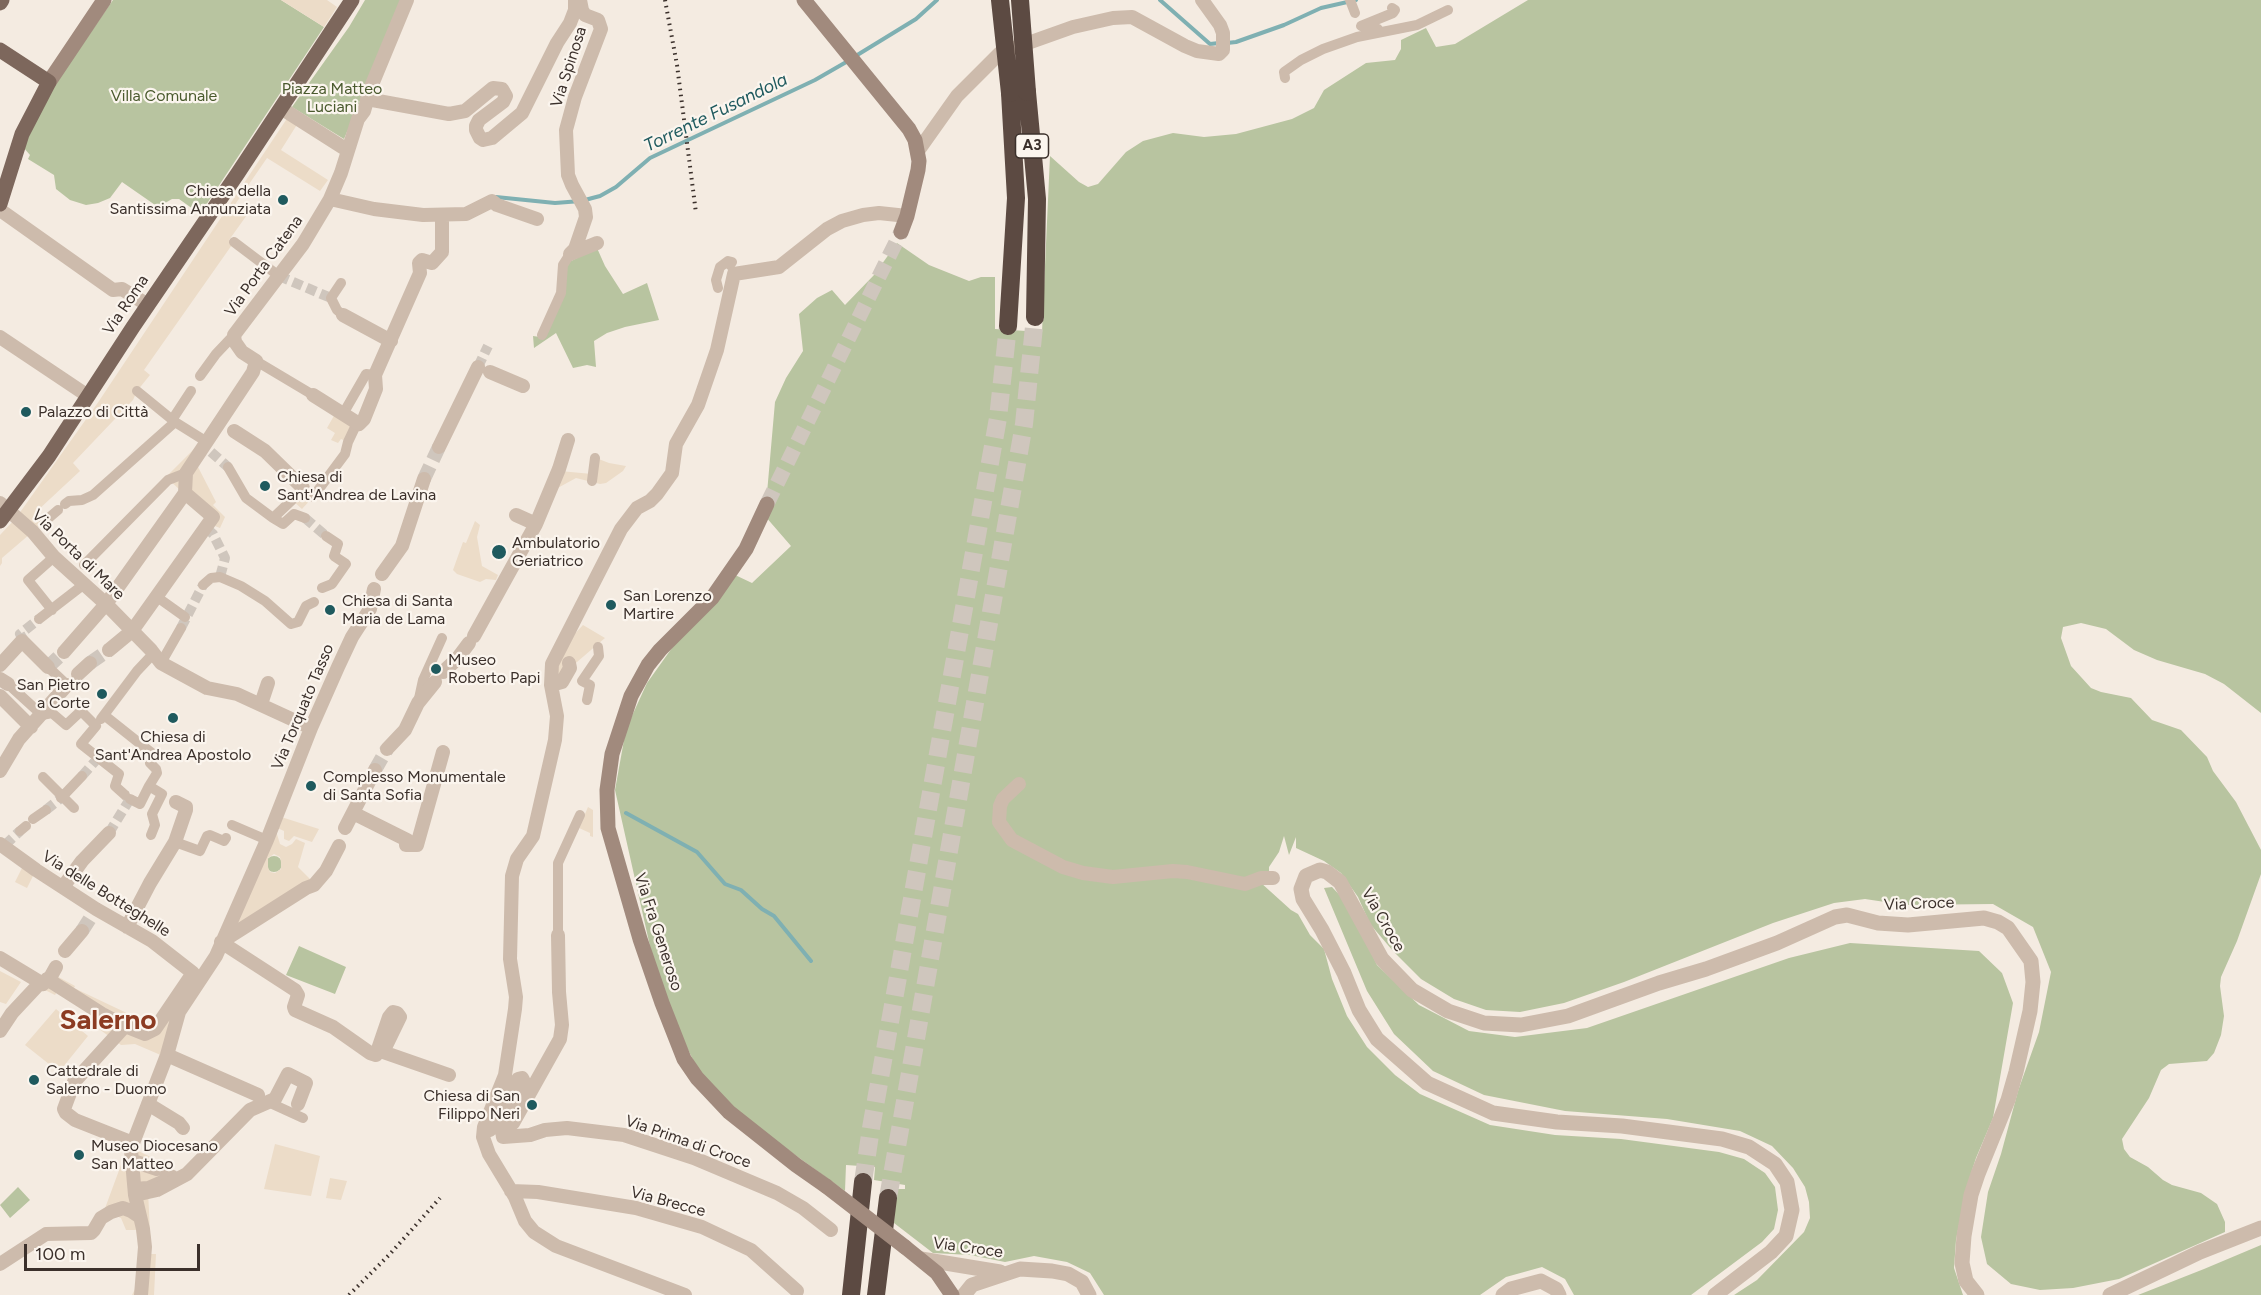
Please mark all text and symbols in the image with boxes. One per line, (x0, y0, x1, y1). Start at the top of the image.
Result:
street label: Via Spinosa (547, 24, 591, 110)
water label: Torrente Fusandola (641, 69, 791, 157)
park label: Piazza Matteo Luciani (282, 79, 382, 117)
park label: Villa Comunale (111, 86, 217, 106)
road number: A3 (1016, 134, 1048, 158)
place label: Chiesa della Santissima Annunziata (110, 181, 271, 219)
marker: Chiesa della Santissima Annunziata (276, 193, 290, 207)
street label: Via Porta Catena (221, 212, 307, 320)
street label: Via Roma (99, 271, 153, 339)
place label: Palazzo di Città (38, 402, 148, 422)
marker: Palazzo di Città (19, 405, 33, 419)
place label: Chiesa di Sant'Andrea de Lavina (277, 467, 436, 505)
marker: Chiesa di Sant'Andrea de Lavina (258, 479, 272, 493)
street label: Via Porta di Mare (28, 506, 128, 604)
place label: Ambulatorio Geriatrico (512, 533, 600, 571)
marker: Ambulatorio Geriatrico (490, 543, 508, 561)
place label: San Lorenzo Martire (623, 586, 712, 624)
place label: Chiesa di Santa Maria de Lama (342, 591, 453, 629)
marker: San Lorenzo Martire (604, 598, 618, 612)
marker: Chiesa di Santa Maria de Lama (323, 603, 337, 617)
street label: Via Torquato Tasso (268, 641, 338, 773)
place label: Museo Roberto Papi (448, 650, 540, 688)
marker: Museo Roberto Papi (429, 662, 443, 676)
place label: San Pietro a Corte (17, 675, 90, 713)
marker: San Pietro a Corte (95, 687, 109, 701)
marker: Chiesa di Sant'Andrea Apostolo (166, 711, 180, 725)
place label: Chiesa di Sant'Andrea Apostolo (95, 727, 251, 765)
place label: Complesso Monumentale di Santa Sofia (323, 767, 506, 805)
marker: Complesso Monumentale di Santa Sofia (304, 779, 318, 793)
street label: Via delle Botteghelle (38, 847, 174, 941)
street label: Via Fra Generoso (630, 871, 686, 993)
street label: Via Croce (1357, 885, 1409, 955)
street label: Via Croce (1883, 893, 1955, 915)
district label: Salerno (59, 1004, 157, 1038)
place label: Cattedrale di Salerno - Duomo (46, 1061, 167, 1099)
marker: Cattedrale di Salerno - Duomo (27, 1073, 41, 1087)
place label: Chiesa di San Filippo Neri (424, 1086, 520, 1124)
marker: Chiesa di San Filippo Neri (525, 1098, 539, 1112)
street label: Via Prima di Croce (623, 1111, 753, 1173)
place label: Museo Diocesano San Matteo (91, 1136, 218, 1174)
marker: Museo Diocesano San Matteo (72, 1148, 86, 1162)
street label: Via Brecce (628, 1183, 708, 1221)
scale bar (27, 1232, 202, 1270)
street label: Via Croce (932, 1234, 1004, 1262)
text: 100 m (35, 1243, 85, 1265)

